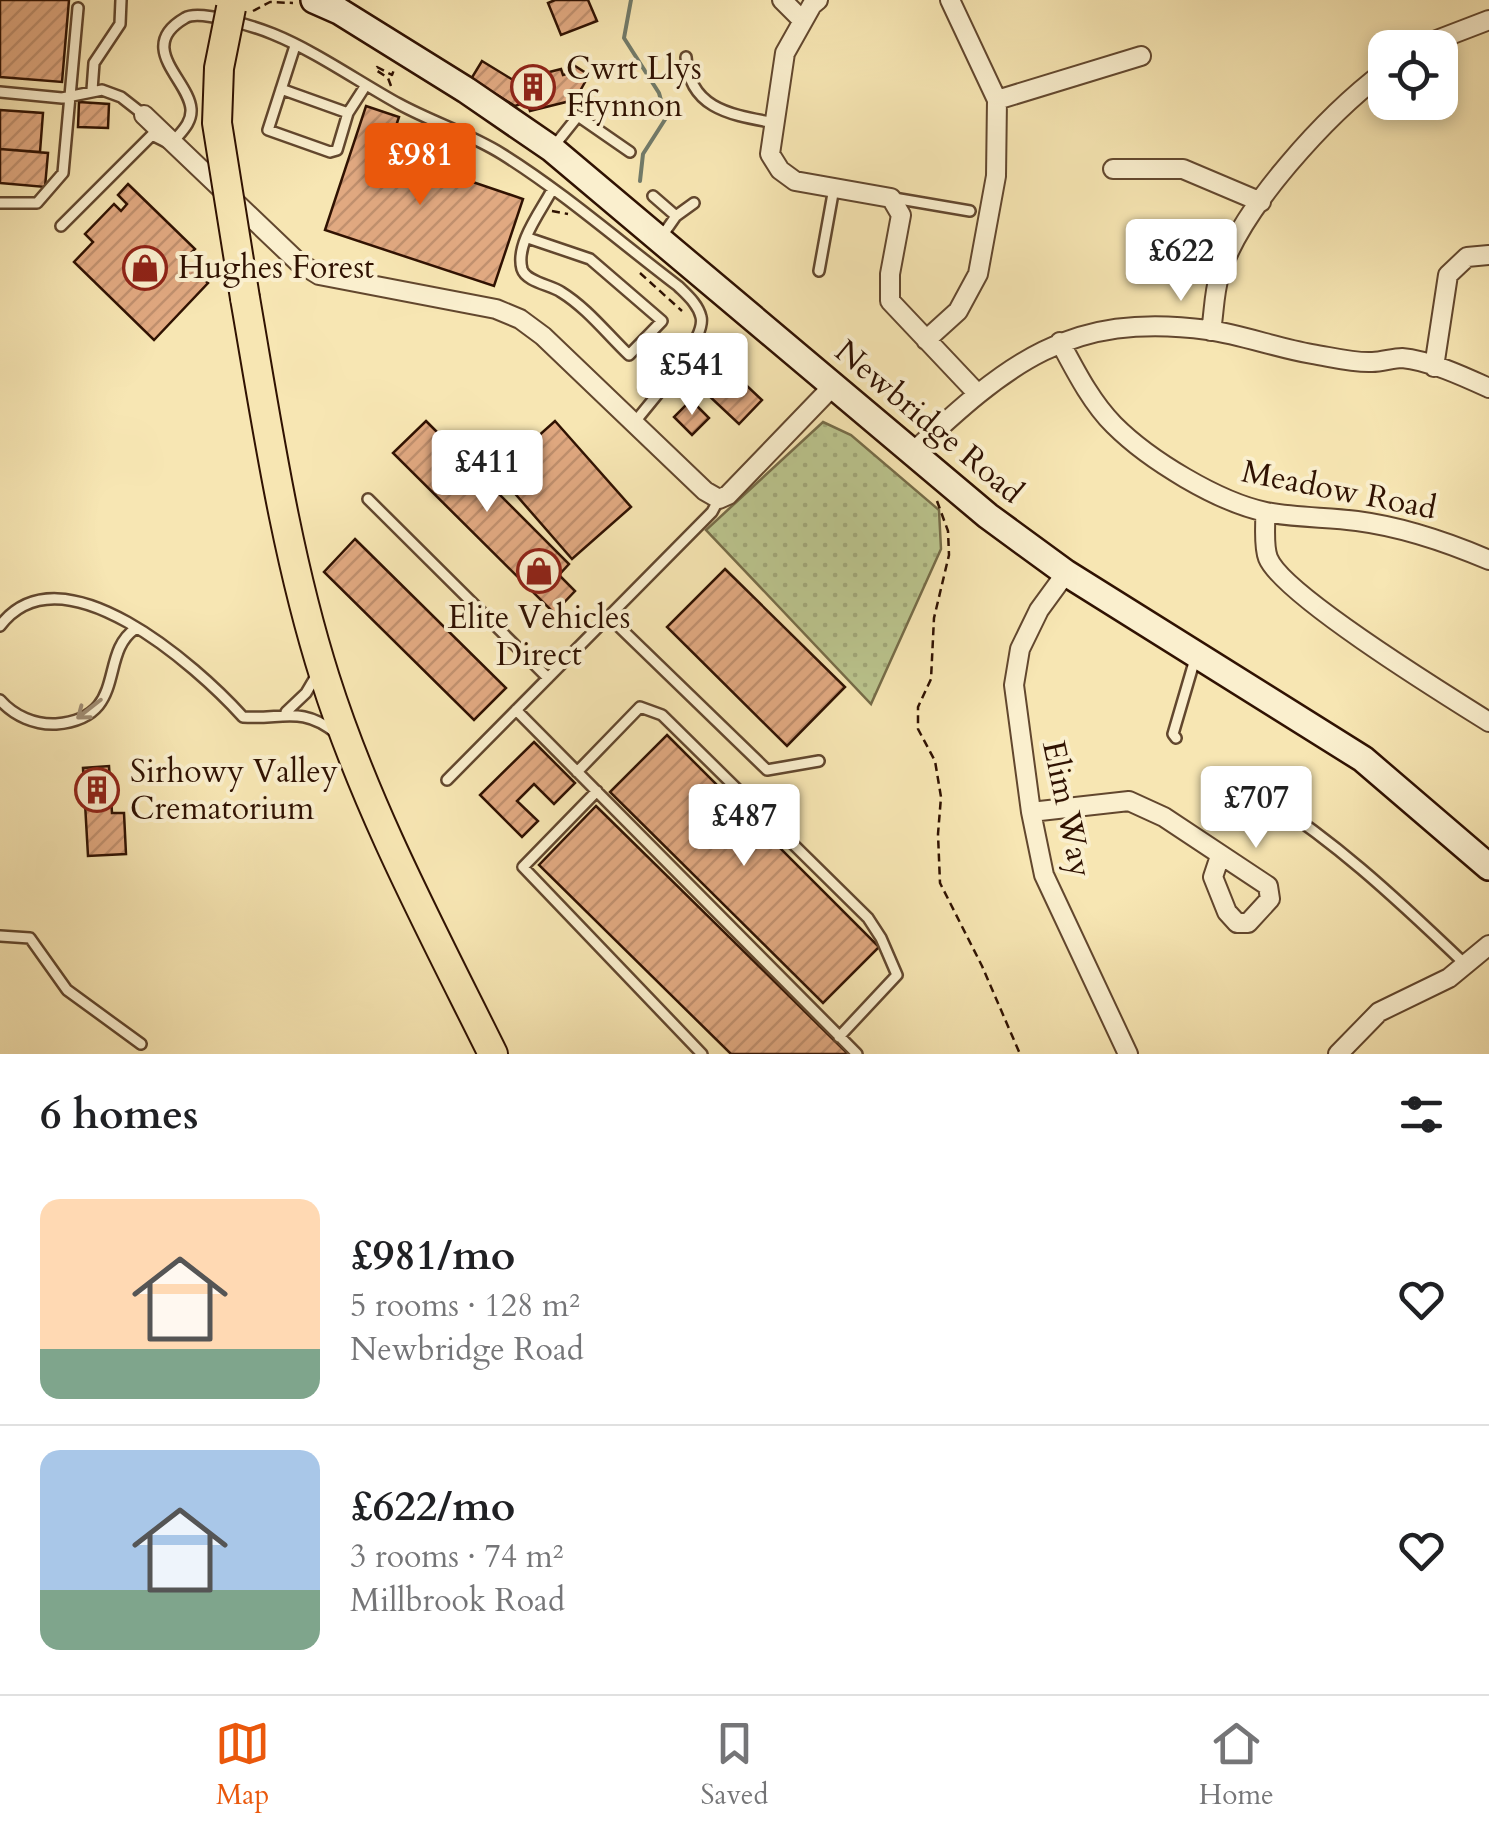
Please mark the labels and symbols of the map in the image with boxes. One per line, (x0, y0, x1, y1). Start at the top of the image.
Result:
place label: Cwrt Llys Ffynnon (566, 47, 702, 128)
building icon: Cwrt Llys Ffynnon (510, 64, 556, 110)
pin: £981 (361, 123, 479, 208)
pin: £622 (1122, 219, 1240, 304)
shop icon: Hughes Forest (122, 245, 168, 291)
place label: Hughes Forest (178, 246, 374, 290)
street label: Newbridge Road (825, 330, 1033, 514)
pin: £541 (633, 333, 751, 418)
pin: £411 (428, 430, 546, 515)
street label: Meadow Road (1238, 450, 1440, 530)
shop icon: Elite Vehicles Direct (516, 548, 562, 594)
place label: Elite Vehicles Direct (448, 596, 630, 677)
one-way arrow (76, 697, 102, 719)
street label: Elim Way (1031, 737, 1103, 881)
place label: Sirhowy Valley Crematorium (130, 750, 338, 831)
pin: £707 (1197, 766, 1315, 851)
building icon: Sirhowy Valley Crematorium (74, 767, 120, 813)
pin: £487 (685, 784, 803, 869)

